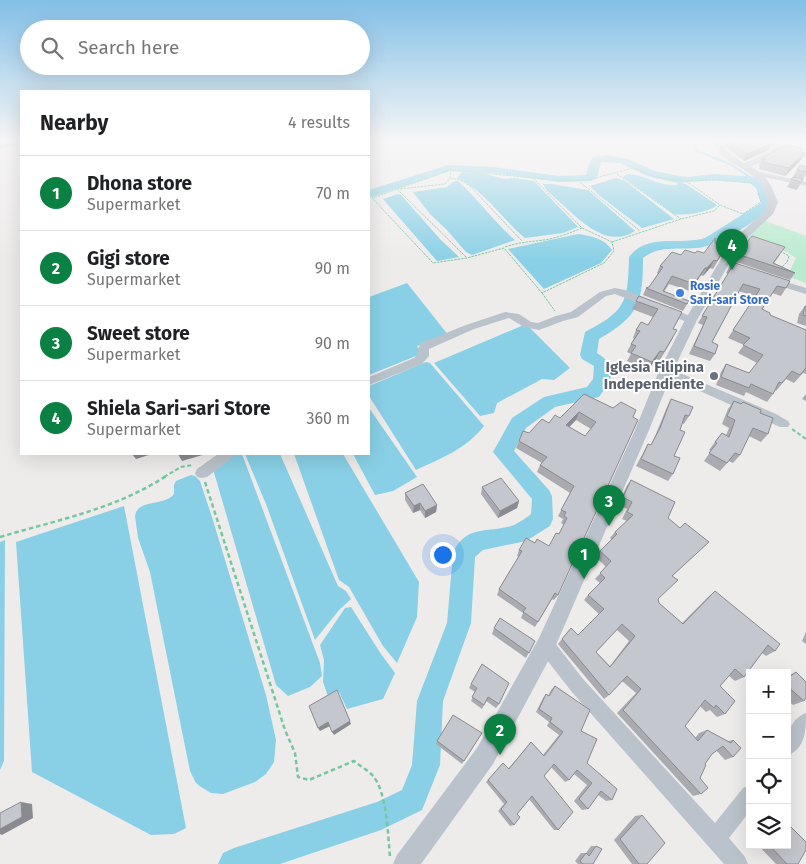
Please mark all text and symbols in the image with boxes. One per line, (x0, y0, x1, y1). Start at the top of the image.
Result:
search box (20, 20, 370, 75)
icon: search (38, 34, 66, 62)
text: Search here (78, 36, 179, 59)
text: Nearby (40, 110, 108, 136)
text: 4 results (288, 113, 350, 132)
text: Dhona store (87, 172, 192, 195)
text: 1 (52, 184, 60, 203)
text: 70 m (316, 184, 350, 203)
text: Supermarket (87, 195, 181, 214)
pin: 4 (716, 229, 748, 270)
text: Gigi store (87, 247, 170, 270)
text: 2 (52, 259, 60, 278)
text: 90 m (315, 259, 350, 278)
text: Supermarket (87, 270, 181, 289)
place label: Rosie Sari-sari Store (690, 279, 770, 307)
marker: Rosie Sari-sari Store (674, 287, 686, 299)
text: Sweet store (87, 322, 190, 345)
text: 3 (52, 334, 60, 353)
text: 90 m (315, 334, 350, 353)
text: Supermarket (87, 345, 181, 364)
place label: Iglesia Filipina Independiente (604, 358, 704, 393)
marker: Iglesia Filipina Independiente (708, 370, 720, 382)
text: Shiela Sari-sari Store (87, 397, 271, 420)
text: 4 (51, 409, 61, 428)
text: 360 m (307, 409, 350, 428)
text: Supermarket (87, 420, 181, 439)
pin: 3 (593, 485, 625, 526)
pin: 1 (568, 538, 600, 579)
your location (430, 542, 456, 568)
map controls (746, 669, 791, 849)
button: + (746, 669, 791, 714)
pin: 2 (484, 714, 516, 755)
button: − (746, 714, 791, 759)
button: locate (746, 759, 791, 804)
button: layers (746, 804, 791, 849)

